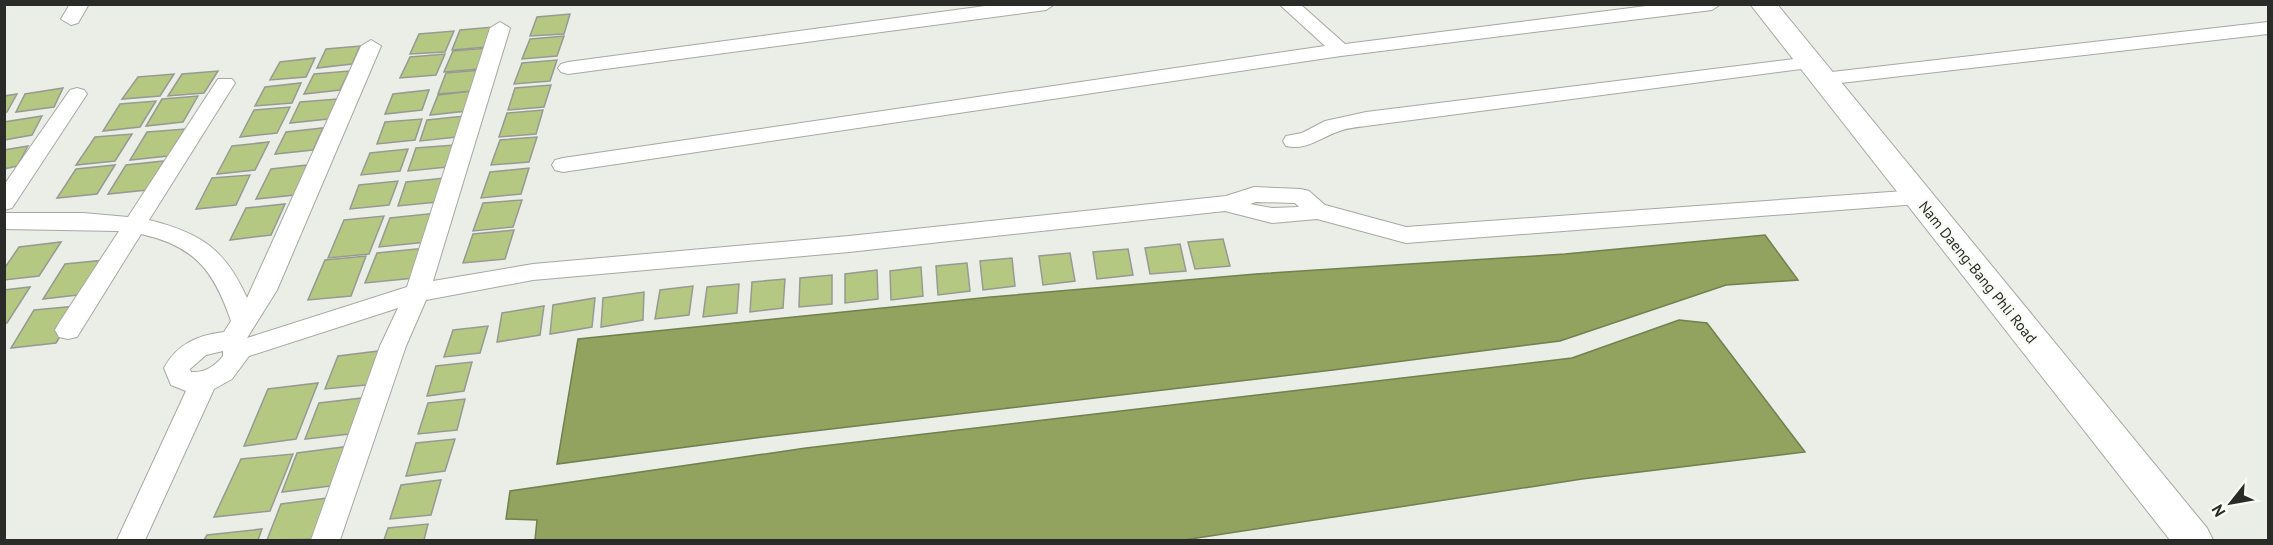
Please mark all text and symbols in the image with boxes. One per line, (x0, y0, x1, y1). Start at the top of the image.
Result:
street label: Nam Daeng-Bang Phli Road (1915, 197, 2041, 347)
north arrow (2201, 473, 2261, 533)
text: N (2207, 501, 2229, 520)

